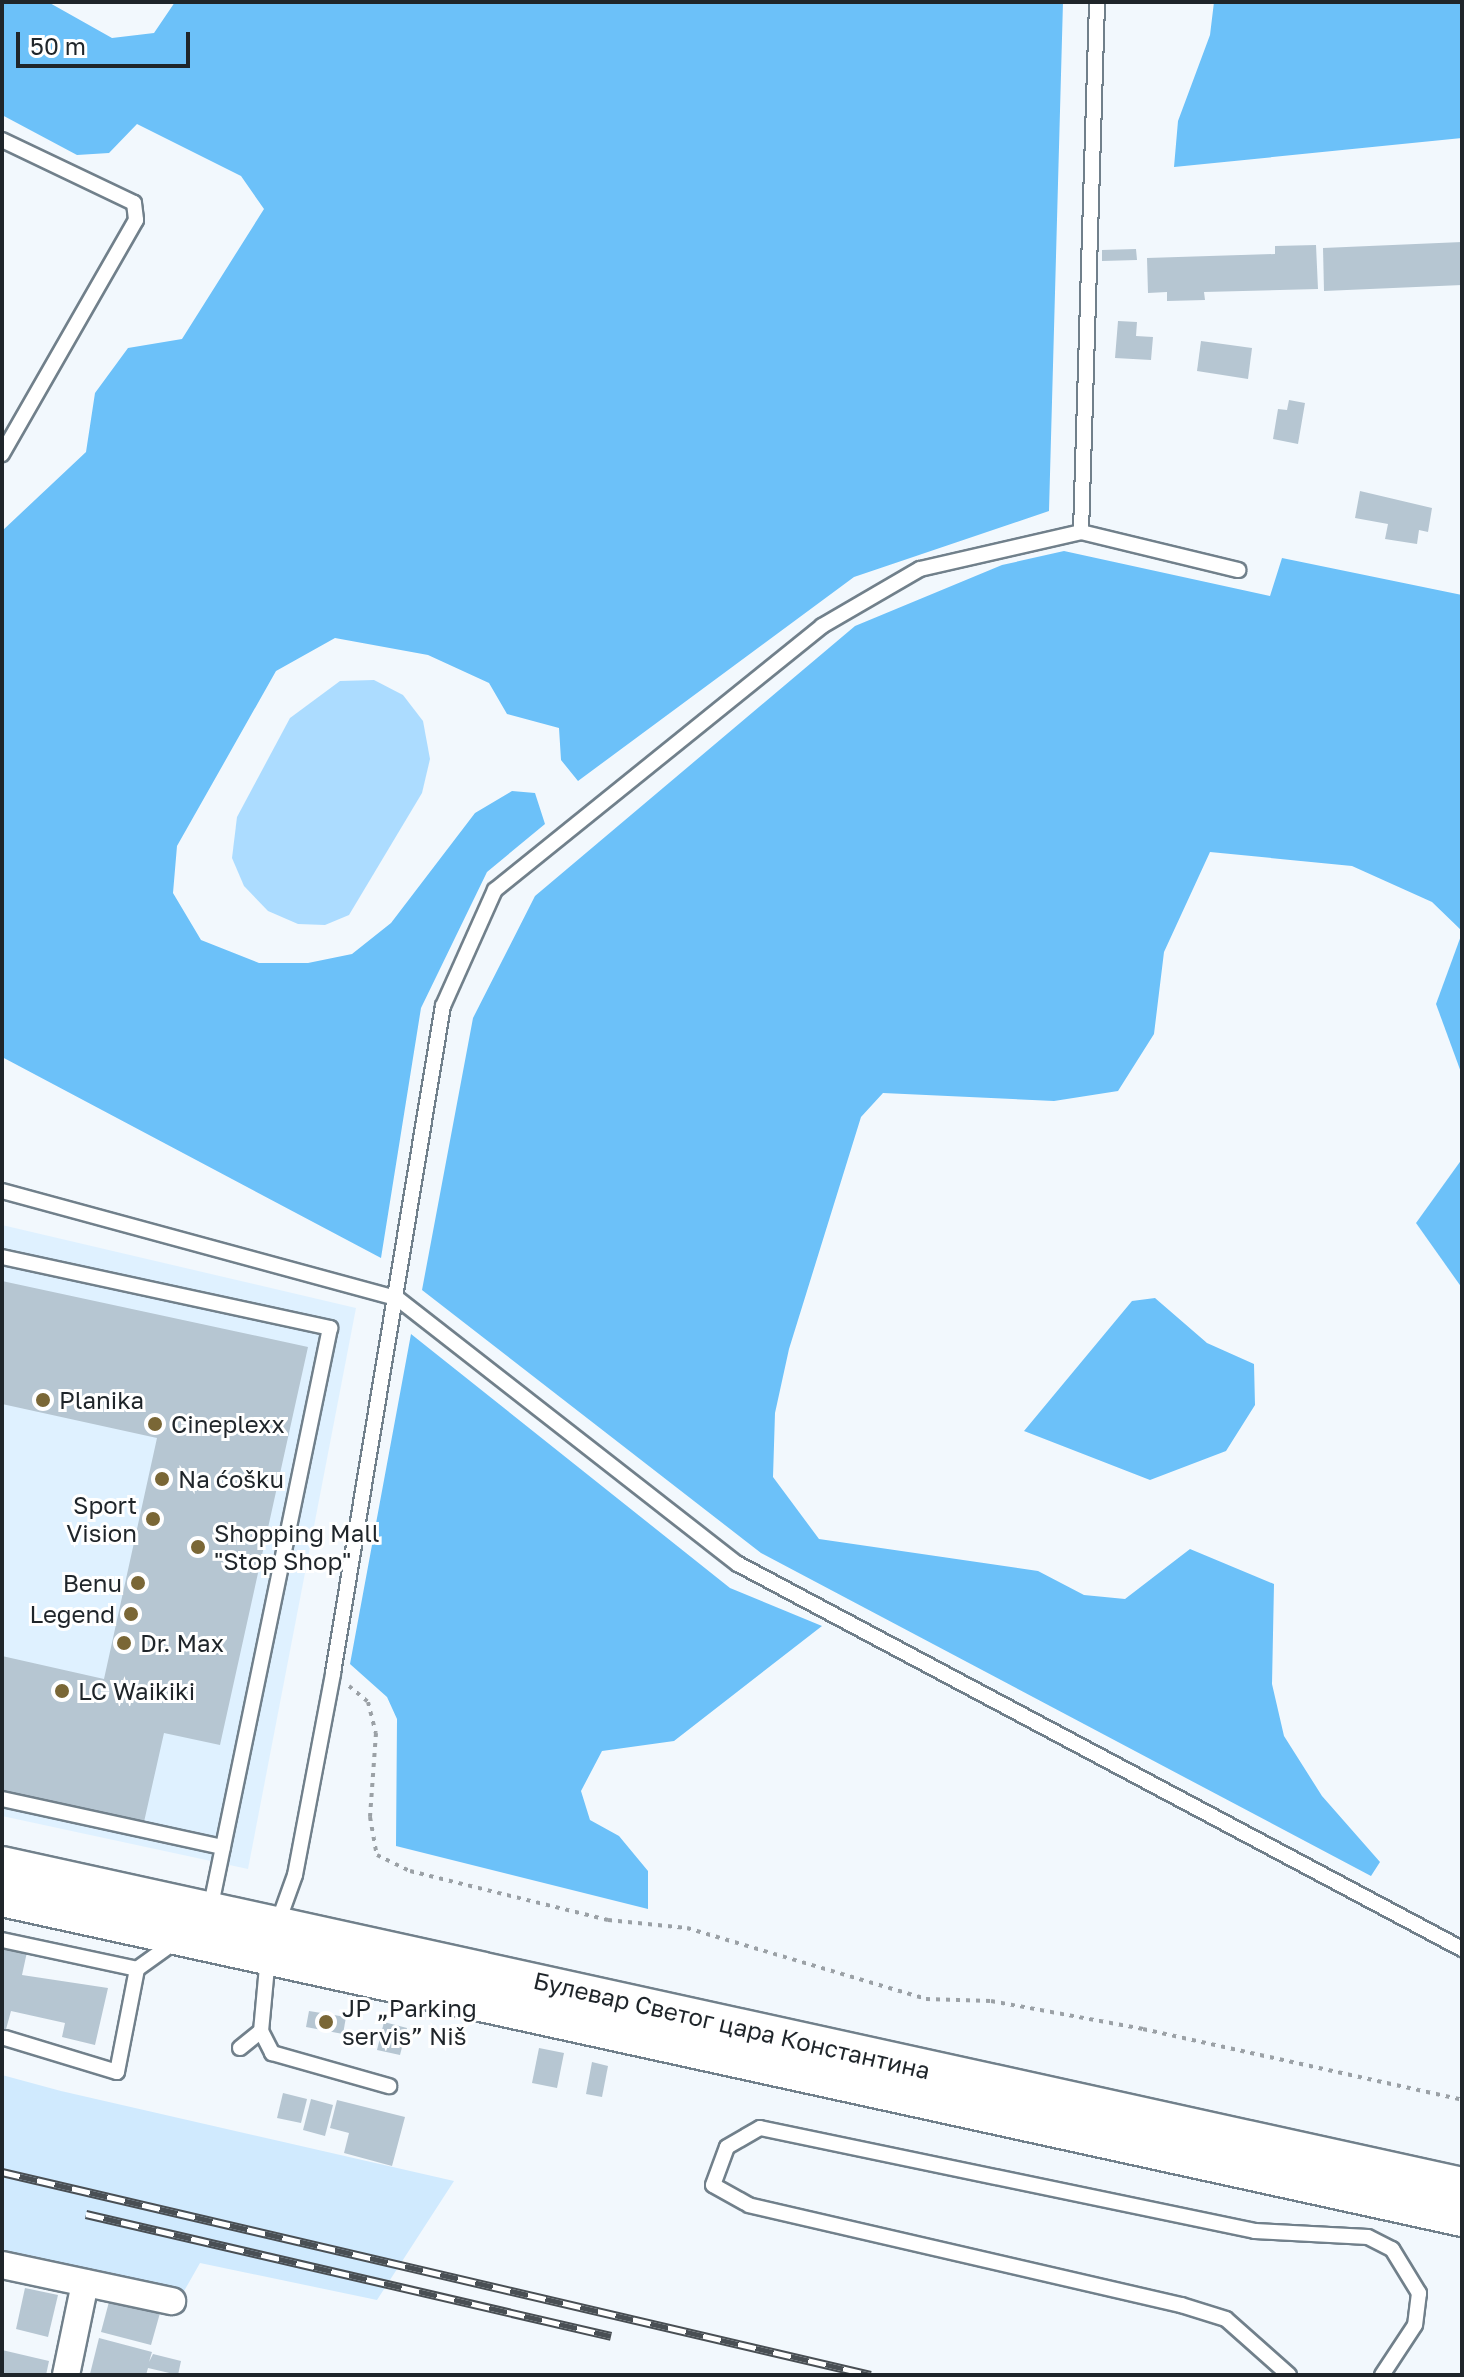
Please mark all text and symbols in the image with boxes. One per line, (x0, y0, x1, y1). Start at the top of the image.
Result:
scale bar (20, 16, 194, 66)
text: 50 m (30, 31, 86, 60)
place label: Planika (59, 1386, 144, 1414)
marker: Planika (34, 1391, 52, 1409)
place label: Cineplexx (171, 1410, 285, 1438)
marker: Cineplexx (146, 1415, 164, 1433)
place label: Na ćošku (178, 1465, 284, 1493)
marker: Na ćošku (153, 1470, 171, 1488)
place label: Sport Vision (66, 1491, 137, 1547)
marker: Sport Vision (144, 1510, 162, 1528)
place label: Shopping Mall "Stop Shop" (214, 1519, 380, 1575)
marker: Shopping Mall "Stop Shop" (189, 1538, 207, 1556)
place label: Benu (63, 1569, 122, 1597)
marker: Benu (129, 1574, 147, 1592)
place label: Legend (29, 1600, 115, 1628)
marker: Legend (122, 1605, 140, 1623)
place label: Dr. Max (140, 1629, 224, 1657)
marker: Dr. Max (115, 1634, 133, 1652)
place label: LC Waikiki (78, 1677, 195, 1705)
marker: LC Waikiki (53, 1682, 71, 1700)
street label: Булевар Светог цара Константина (531, 1965, 933, 2085)
place label: JP „Parking servis” Niš (342, 1994, 477, 2050)
marker: JP „Parking servis” Niš (317, 2013, 335, 2031)

